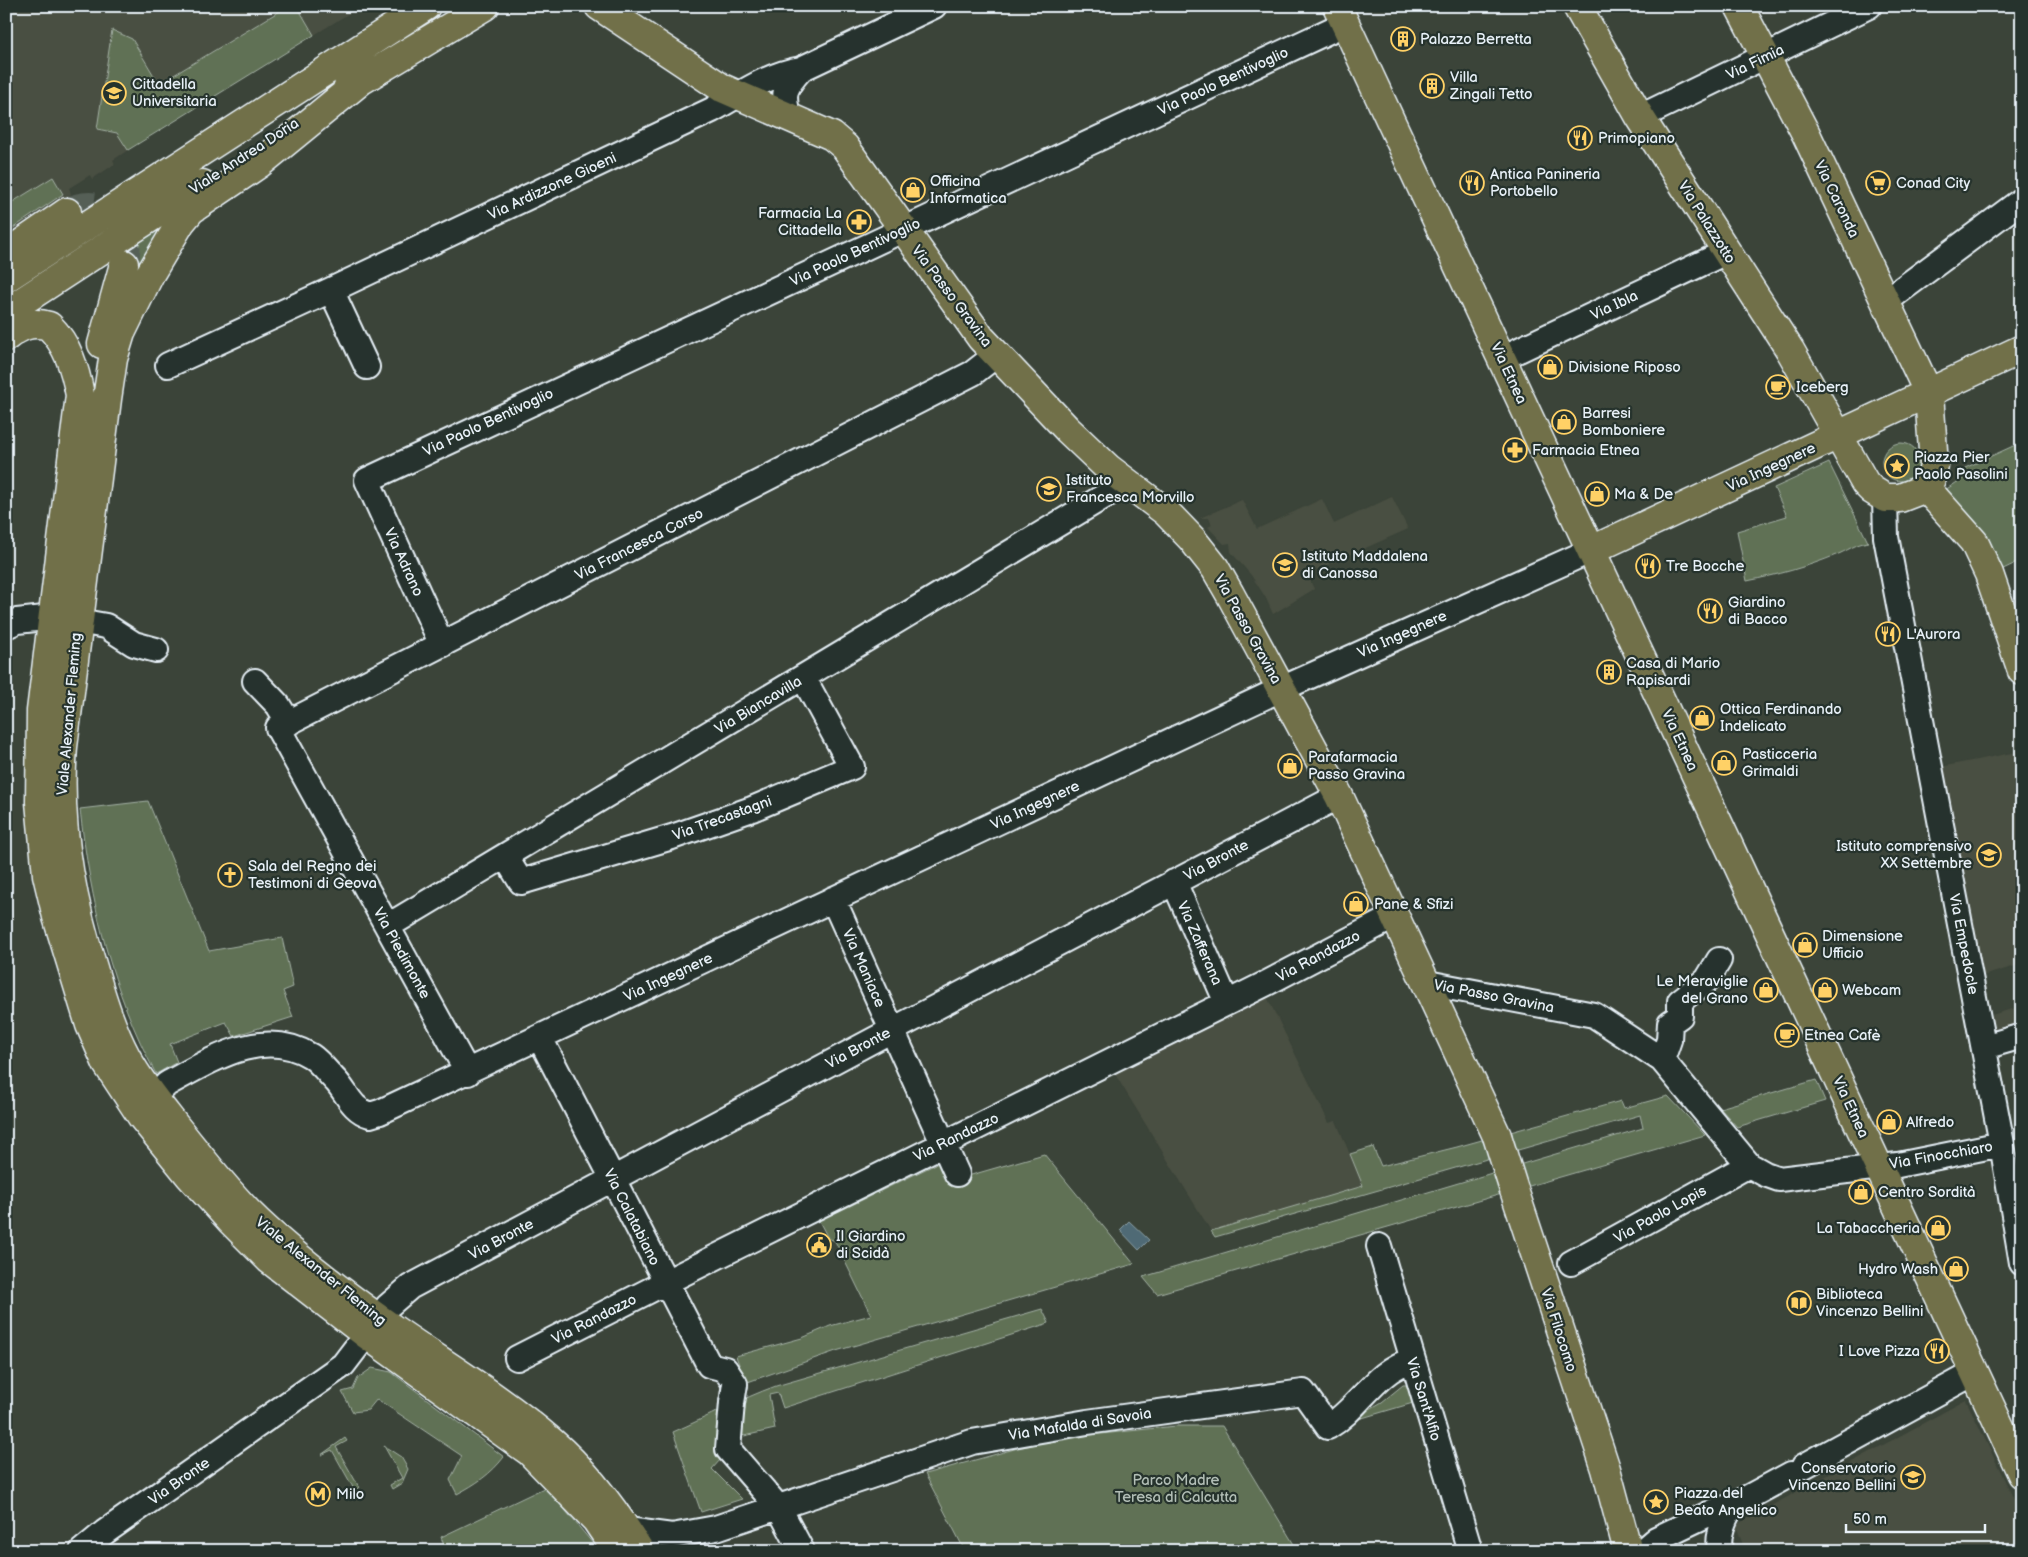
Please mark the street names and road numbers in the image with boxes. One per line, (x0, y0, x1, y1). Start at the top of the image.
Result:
street label: Via Fimia (1723, 40, 1787, 85)
street label: Via Paolo Bentivoglio (1155, 43, 1291, 120)
street label: Viale Andrea Doria (186, 114, 303, 199)
street label: Via Ardizzone Gioeni (485, 148, 620, 225)
street label: Via Caronda (1810, 157, 1863, 241)
street label: Via Palazzotto (1674, 177, 1740, 267)
street label: Via Paolo Bentivoglio (787, 214, 923, 291)
street label: Via Passo Gravina (907, 242, 996, 351)
street label: Via Ibla (1587, 286, 1641, 325)
street label: Via Etnea (1486, 339, 1531, 407)
street label: Via Paolo Bentivoglio (420, 384, 556, 461)
street label: Via Ingegnere (1724, 439, 1819, 496)
street label: Via Francesca Corso (572, 504, 707, 585)
street label: Via Adrano (379, 525, 428, 599)
street label: Via Passo Gravina (1210, 571, 1286, 687)
street label: Via Ingegnere (1354, 606, 1450, 663)
street label: Viale Alexander Fleming (53, 632, 86, 796)
street label: Via Biancavilla (711, 672, 805, 739)
street label: Via Etnea (1657, 706, 1702, 774)
street label: Via Ingegnere (988, 777, 1083, 834)
street label: Via Trecastagni (670, 792, 774, 845)
street label: Via Bronte (1181, 835, 1252, 885)
street label: Via Empedocle (1944, 892, 1983, 996)
street label: Via Zafferana (1173, 898, 1227, 988)
street label: Via Piedimonte (369, 904, 435, 1002)
street label: Via Maniace (838, 926, 889, 1011)
street label: Via Randazzo (1273, 926, 1364, 987)
street label: Via Ingegnere (621, 949, 716, 1006)
street label: Via Passo Gravina (1432, 975, 1556, 1018)
street label: Via Bronte (823, 1023, 894, 1073)
street label: Via Etnea (1828, 1073, 1873, 1141)
street label: Via Randazzo (910, 1109, 1002, 1166)
street label: Via Finocchiaro (1888, 1137, 1994, 1174)
street label: Via Calatabiano (599, 1166, 664, 1269)
street label: Via Paolo Lopis (1610, 1181, 1711, 1248)
street label: Viale Alexander Fleming (251, 1213, 390, 1330)
street label: Via Bronte (466, 1214, 537, 1264)
street label: Via Filocomo (1536, 1286, 1581, 1374)
street label: Via Randazzo (549, 1290, 640, 1349)
street label: Via Sant'Alfio (1402, 1355, 1445, 1443)
street label: Via Mafalda di Savoia (1007, 1404, 1153, 1445)
street label: Via Bronte (145, 1453, 214, 1509)

